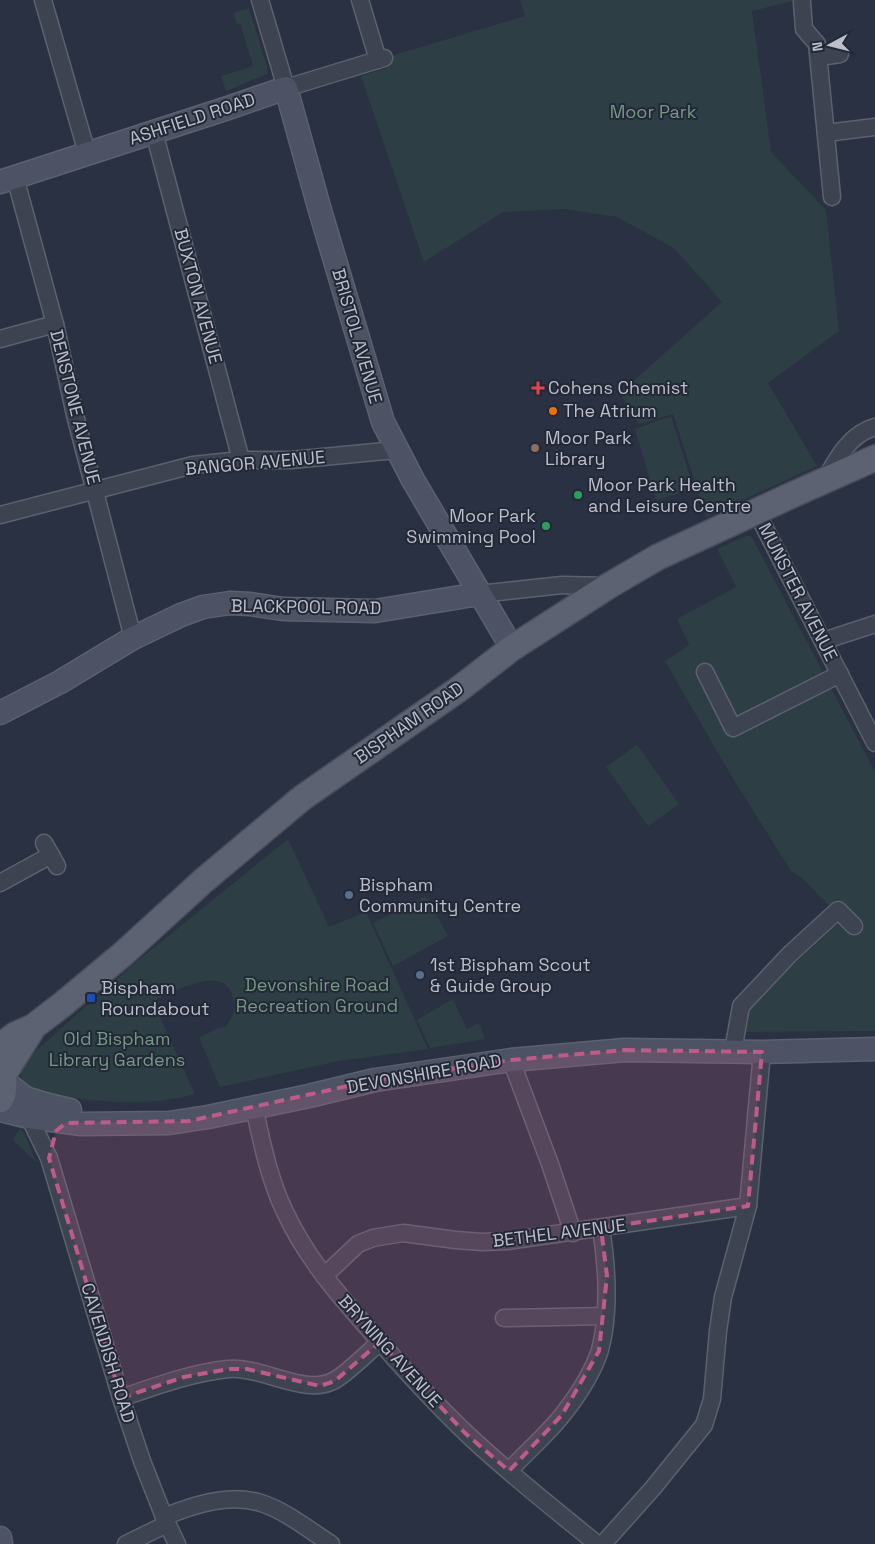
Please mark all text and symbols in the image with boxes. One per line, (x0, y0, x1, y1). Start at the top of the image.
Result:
north arrow (805, 20, 855, 70)
text: N (808, 41, 827, 52)
street label: ASHFIELD ROAD (126, 87, 258, 150)
park label: Moor Park (610, 100, 697, 123)
street label: BUXTON AVENUE (169, 226, 228, 366)
street label: BRISTOL AVENUE (327, 266, 388, 406)
street label: DENSTONE AVENUE (45, 327, 106, 487)
place label: Cohens Chemist (548, 376, 688, 399)
marker: Cohens Chemist (532, 382, 544, 394)
place label: The Atrium (563, 399, 657, 422)
marker: The Atrium (547, 405, 559, 417)
place label: Moor Park Library (545, 426, 632, 470)
marker: Moor Park Library (529, 442, 541, 454)
street label: BANGOR AVENUE (184, 445, 326, 480)
place label: Moor Park Health and Leisure Centre (588, 473, 751, 517)
marker: Moor Park Health and Leisure Centre (572, 489, 584, 501)
place label: Moor Park Swimming Pool (406, 504, 536, 548)
street label: MUNSTER AVENUE (754, 519, 843, 665)
marker: Moor Park Swimming Pool (540, 520, 552, 532)
street label: BLACKPOOL ROAD (230, 594, 382, 619)
street label: BISPHAM ROAD (350, 676, 468, 769)
place label: Bispham Community Centre (359, 873, 521, 917)
marker: Bispham Community Centre (343, 889, 355, 901)
place label: 1st Bispham Scout & Guide Group (430, 953, 591, 997)
marker: 1st Bispham Scout & Guide Group (414, 969, 426, 981)
park label: Devonshire Road Recreation Ground (236, 973, 398, 1017)
place label: Bispham Roundabout (101, 976, 210, 1020)
marker: Bispham Roundabout (85, 992, 97, 1004)
park label: Old Bispham Library Gardens (49, 1027, 185, 1071)
street label: DEVONSHIRE ROAD (345, 1049, 503, 1098)
street label: BETHEL AVENUE (491, 1213, 627, 1252)
street label: CAVENDISH ROAD (76, 1280, 141, 1426)
street label: BRYNING AVENUE (334, 1289, 447, 1412)

